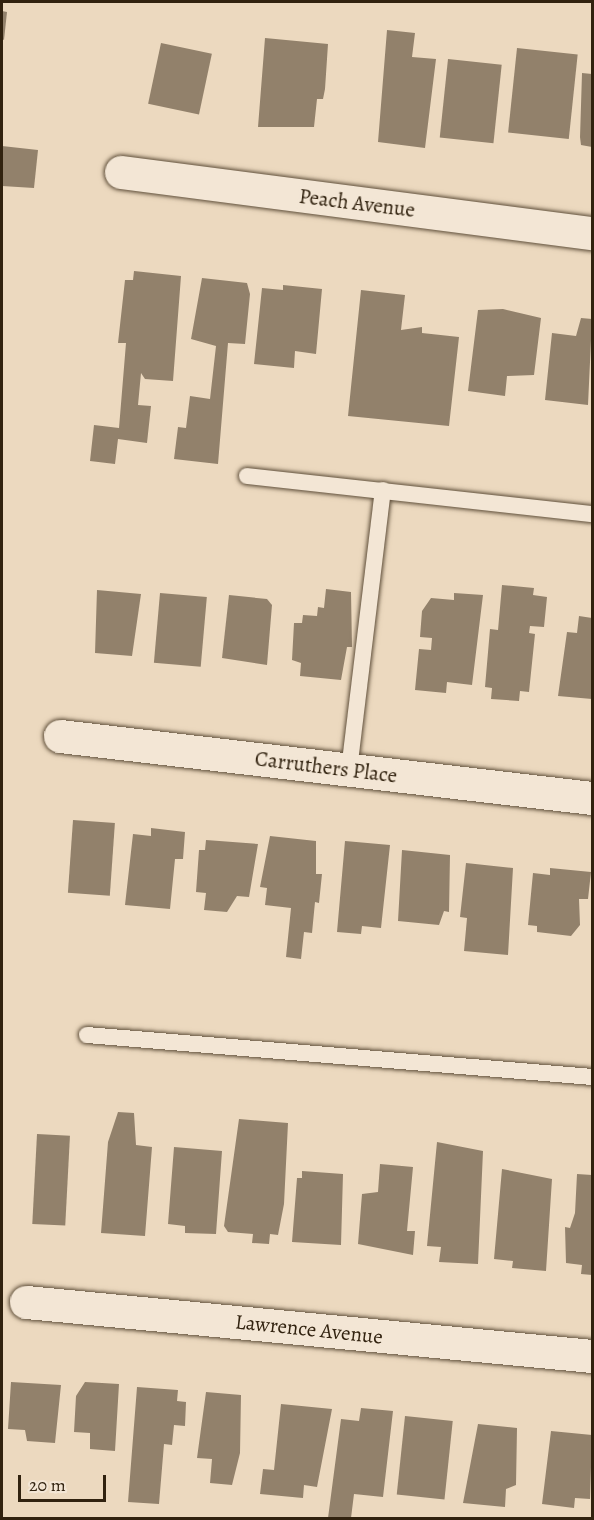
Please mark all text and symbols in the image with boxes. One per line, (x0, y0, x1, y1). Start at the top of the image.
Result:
street label: Peach Avenue (298, 183, 416, 223)
street label: Carruthers Place (253, 746, 399, 788)
street label: Lawrence Avenue (234, 1309, 384, 1349)
scale bar (21, 1463, 110, 1501)
text: 20 m (29, 1473, 66, 1497)

